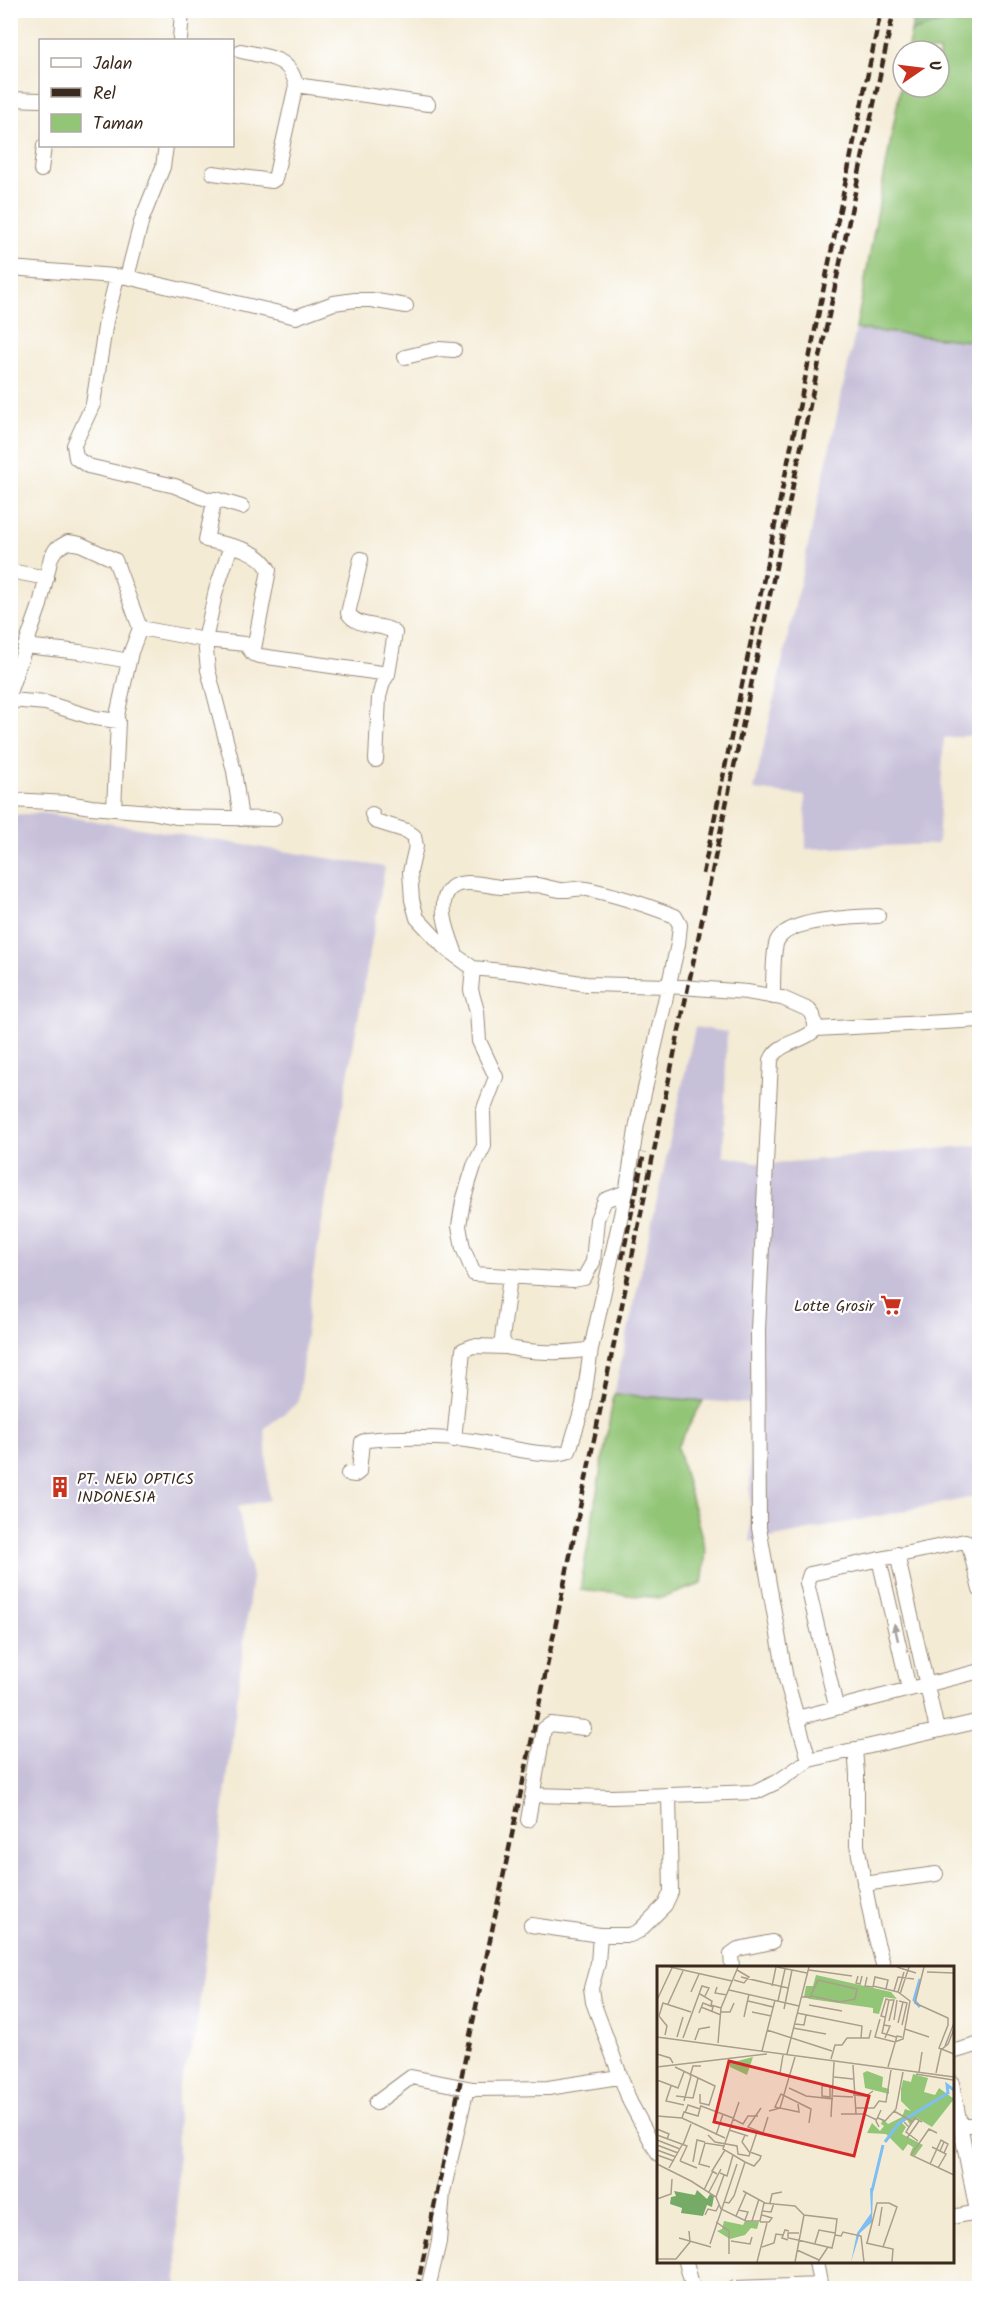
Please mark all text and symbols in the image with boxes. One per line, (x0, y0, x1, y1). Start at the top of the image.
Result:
legend (39, 39, 234, 147)
north arrow (891, 39, 951, 99)
text: Jalan (93, 50, 132, 79)
text: U (921, 58, 947, 74)
text: Rel (93, 80, 117, 109)
text: Taman (93, 110, 143, 139)
supermarket icon: Lotte Grosir (879, 1293, 903, 1317)
place label: Lotte Grosir (794, 1294, 876, 1319)
place label: PT. NEW OPTICS INDONESIA (77, 1467, 194, 1510)
building icon: PT. NEW OPTICS INDONESIA (48, 1475, 72, 1499)
one-way arrow (891, 1622, 900, 1641)
inset map (657, 1966, 954, 2263)

